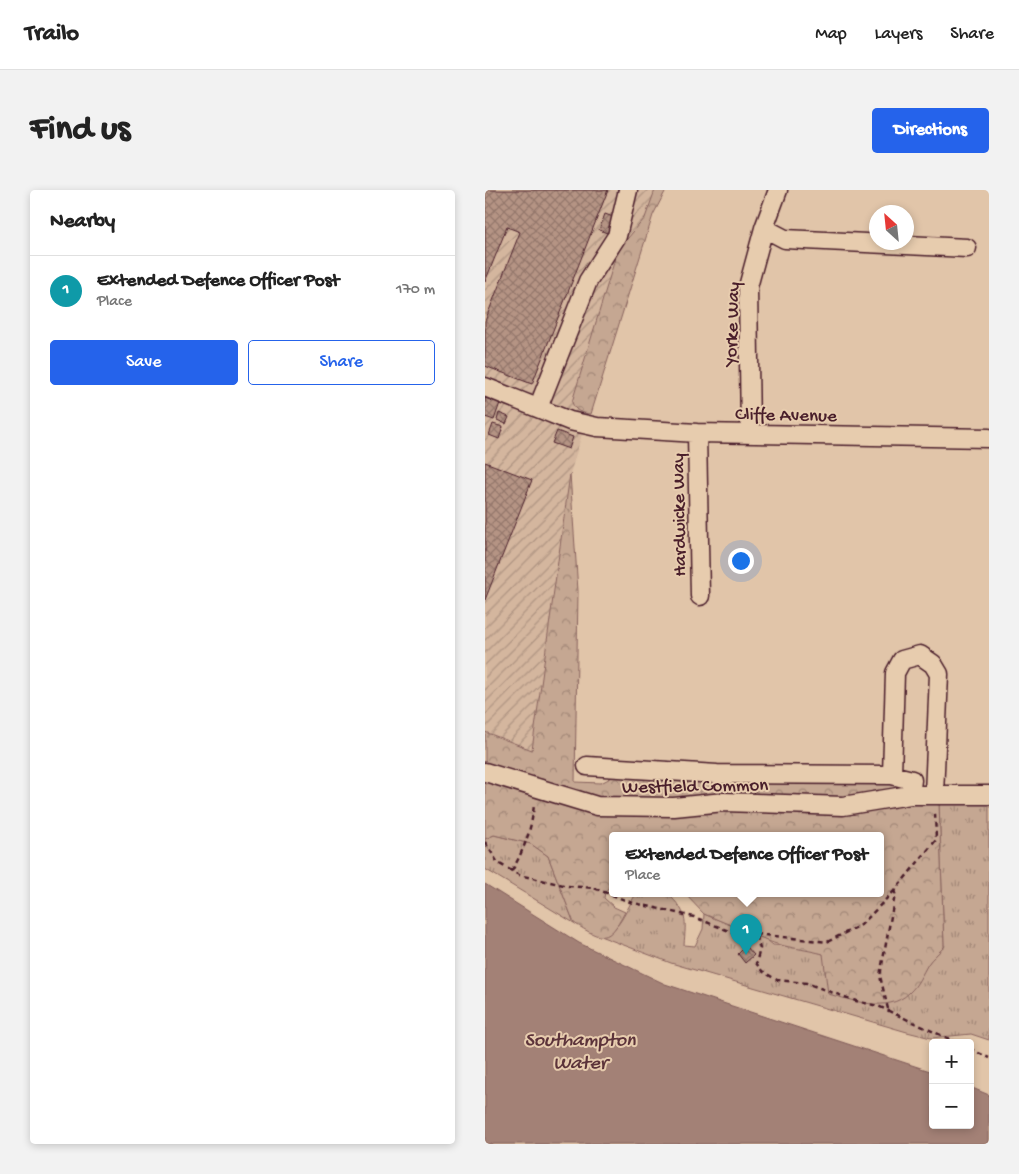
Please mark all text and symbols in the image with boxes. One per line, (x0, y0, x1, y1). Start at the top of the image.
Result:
text: Trailo (25, 20, 79, 49)
text: Map (815, 24, 847, 45)
text: Layers (875, 24, 922, 45)
text: Share (950, 24, 994, 45)
button: Directions (872, 108, 989, 153)
text: Find us (30, 110, 130, 151)
north arrow (869, 205, 914, 250)
text: Nearby (50, 210, 115, 235)
text: Extended Defence Officer Post (97, 270, 339, 293)
text: 1 (63, 281, 69, 300)
text: 170 m (396, 281, 435, 300)
street label: Yorke Way (720, 281, 746, 369)
text: Place (97, 293, 132, 312)
button: Save (50, 340, 238, 385)
button: Share (248, 340, 435, 385)
street label: Cliffe Avenue (735, 404, 837, 429)
street label: Hardwicke Way (668, 452, 693, 577)
your location (728, 548, 754, 574)
street label: Westfield Common (622, 775, 768, 800)
popup (609, 832, 884, 897)
text: Extended Defence Officer Post (625, 844, 868, 867)
text: Place (625, 867, 660, 886)
pin: 1 (730, 914, 762, 955)
water label: Southampton Water (524, 1030, 636, 1076)
map controls (929, 1039, 974, 1129)
button: + (929, 1039, 974, 1084)
button: − (929, 1084, 974, 1129)

